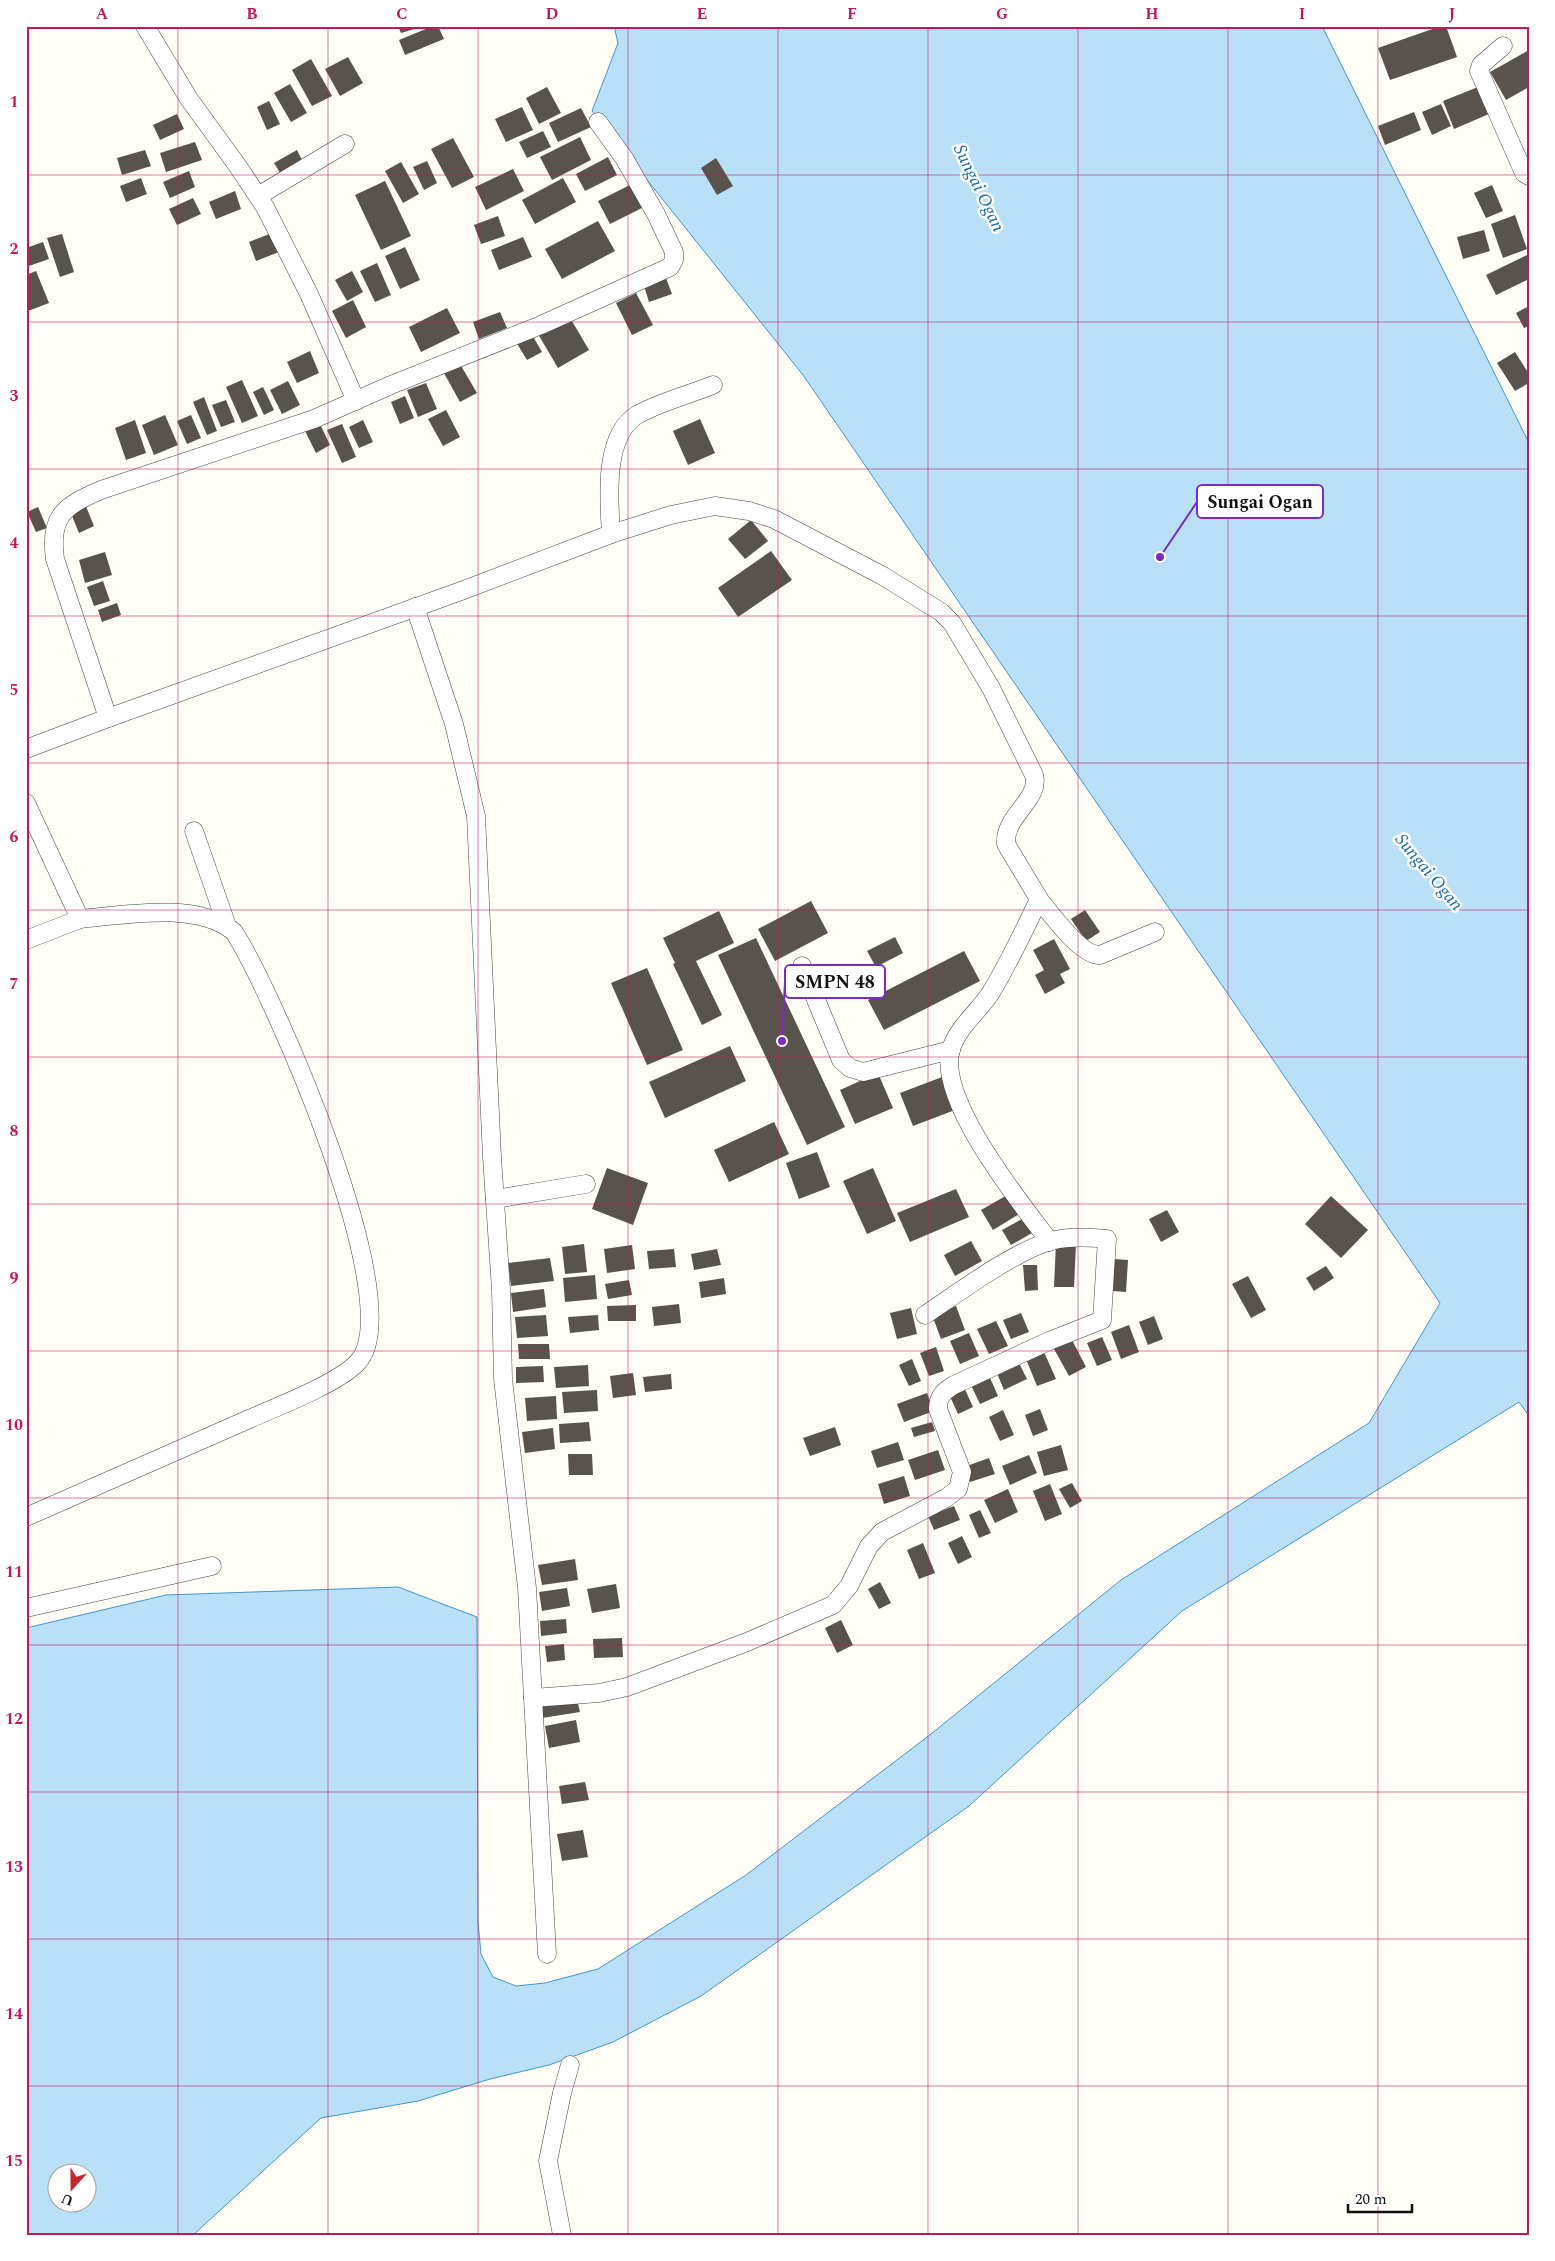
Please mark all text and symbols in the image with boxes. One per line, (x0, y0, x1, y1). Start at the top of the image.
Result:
text: A (96, 2, 109, 26)
text: B (246, 2, 258, 26)
text: C (396, 2, 408, 26)
text: D (546, 2, 559, 26)
text: E (697, 2, 707, 26)
text: F (847, 2, 857, 26)
text: G (996, 2, 1008, 26)
text: H (1145, 2, 1159, 26)
text: I (1299, 2, 1305, 26)
text: J (1449, 2, 1456, 26)
text: 1 (10, 90, 18, 114)
water label: Sungai Ogan (946, 140, 1012, 237)
text: 2 (10, 237, 19, 261)
text: 3 (10, 384, 19, 408)
callout: Sungai Ogan (1197, 485, 1323, 518)
text: Sungai Ogan (1207, 489, 1313, 516)
text: 4 (10, 531, 19, 555)
text: 5 (10, 678, 18, 702)
text: 6 (10, 825, 19, 849)
water label: Sungai Ogan (1388, 827, 1470, 917)
callout: SMPN 48 (785, 965, 885, 998)
text: SMPN 48 (795, 969, 875, 996)
text: 7 (10, 972, 19, 996)
text: 8 (10, 1119, 19, 1143)
text: 9 (10, 1266, 19, 1290)
text: 10 (5, 1413, 23, 1437)
text: 11 (5, 1560, 23, 1584)
text: 12 (5, 1707, 23, 1731)
text: 13 (5, 1855, 23, 1879)
text: 14 (5, 2002, 23, 2026)
text: 15 (5, 2149, 23, 2173)
north arrow (48, 2164, 98, 2214)
scale bar (1348, 2181, 1411, 2213)
text: U (58, 2188, 77, 2212)
text: 20 m (1355, 2188, 1387, 2211)

